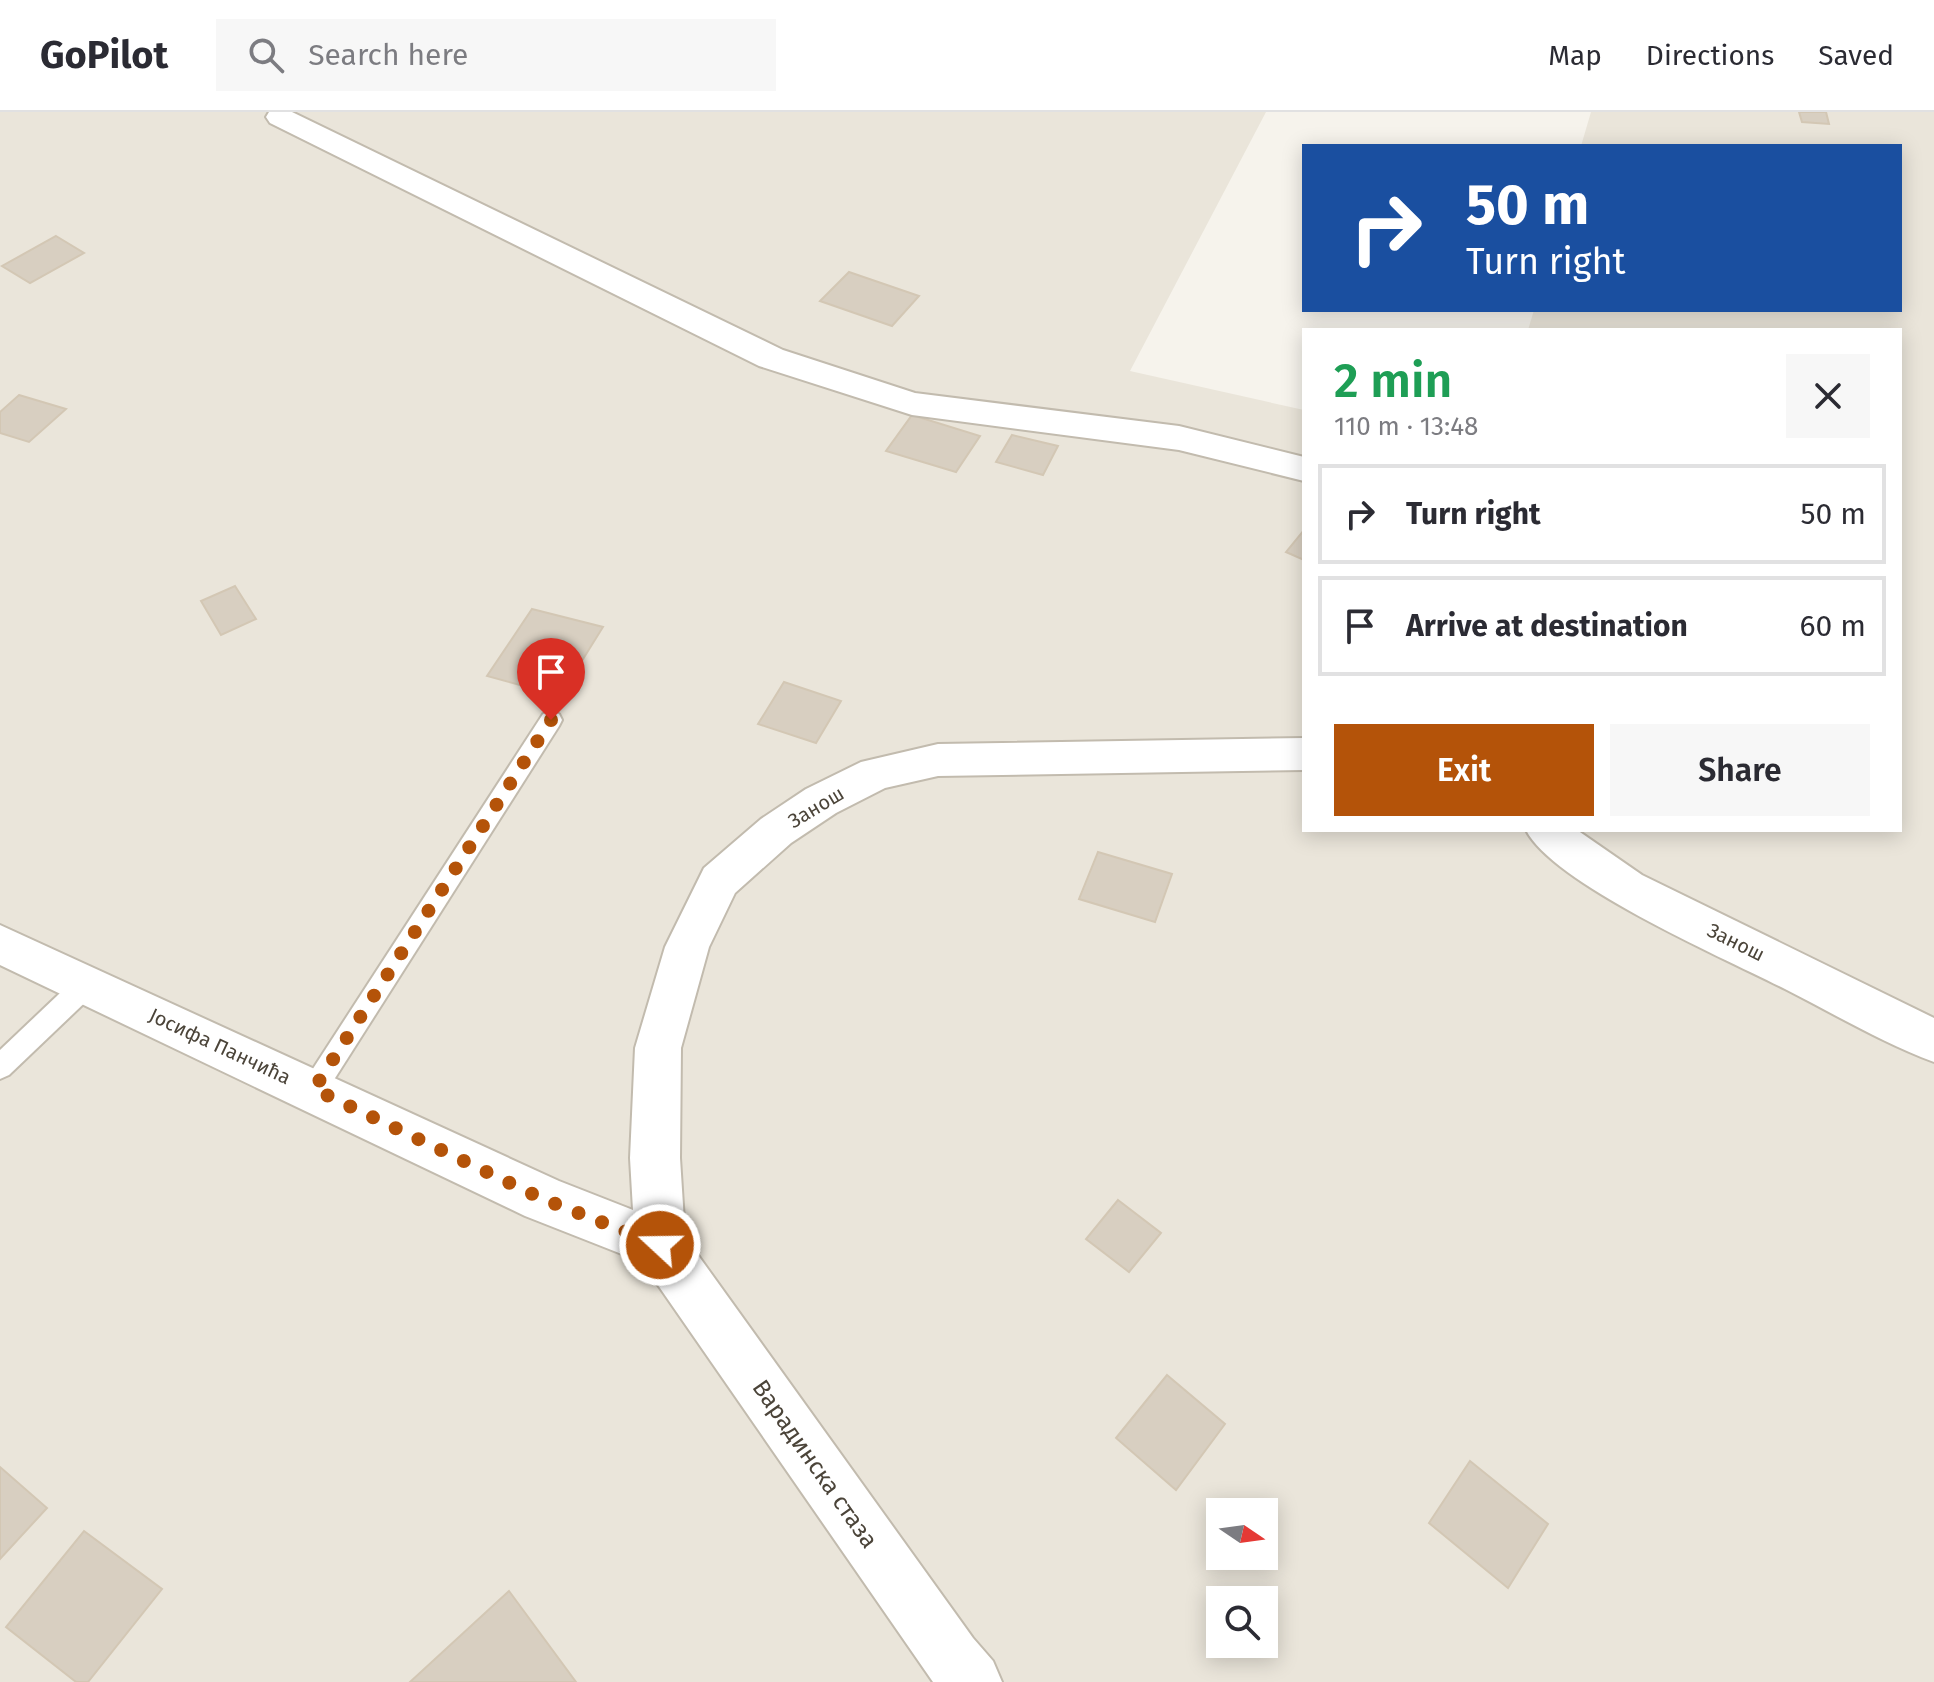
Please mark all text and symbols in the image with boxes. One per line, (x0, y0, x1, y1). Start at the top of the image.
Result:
search box (216, 19, 776, 91)
text: GoPilot (40, 32, 168, 78)
icon: search (244, 33, 288, 77)
text: Search here (308, 37, 468, 73)
text: Map (1548, 39, 1602, 72)
text: Directions (1646, 39, 1774, 72)
text: Saved (1818, 39, 1894, 72)
text: 50 m (1466, 172, 1589, 239)
icon: right (1334, 176, 1438, 280)
text: Turn right (1466, 240, 1626, 284)
text: 2 min (1334, 352, 1452, 410)
button: close (1786, 354, 1870, 438)
text: 110 m · 13:48 (1334, 411, 1478, 442)
icon: right (1338, 492, 1382, 536)
text: Turn right (1406, 496, 1541, 532)
text: 50 m (1801, 496, 1866, 532)
icon: arrive (1338, 604, 1382, 648)
text: Arrive at destination (1406, 608, 1688, 644)
text: 60 m (1800, 608, 1866, 644)
pin (517, 638, 585, 720)
icon: arrive (529, 650, 573, 694)
button: Exit (1334, 724, 1594, 816)
button: Share (1610, 724, 1870, 816)
street label: Занош (784, 781, 848, 833)
street label: Занош (1703, 918, 1769, 966)
street label: Јосифа Панчића (145, 1003, 295, 1089)
position arrow (618, 1203, 702, 1287)
street label: Варадинска стаза (746, 1374, 884, 1554)
north arrow (1206, 1498, 1278, 1570)
map controls (1206, 1498, 1278, 1658)
button: search (1206, 1586, 1278, 1658)

